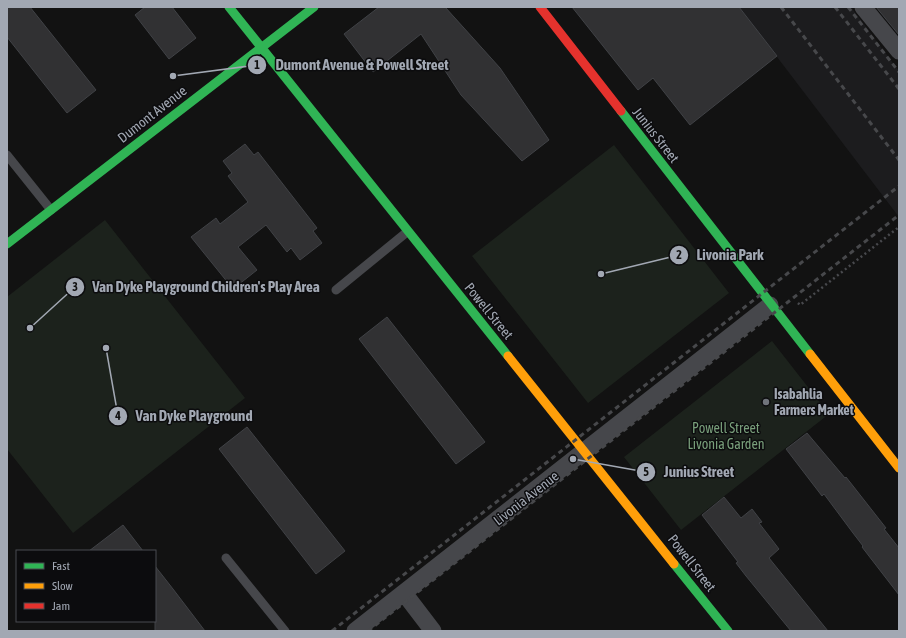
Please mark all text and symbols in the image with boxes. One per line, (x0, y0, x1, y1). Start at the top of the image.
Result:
callout: Dumont Avenue & Powell Street (247, 51, 456, 78)
text: Dumont Avenue & Powell Street (275, 56, 449, 73)
text: 1 (254, 58, 260, 72)
street label: Dumont Avenue (114, 82, 190, 146)
street label: Junius Street (630, 104, 682, 166)
callout: Livonia Park (669, 241, 772, 268)
text: Livonia Park (696, 246, 764, 263)
text: 2 (676, 248, 682, 262)
callout: Van Dyke Playground Children's Play Area (65, 273, 328, 300)
text: Van Dyke Playground Children's Play Area (91, 278, 320, 295)
text: 3 (72, 280, 78, 294)
street label: Powell Street (461, 280, 517, 342)
place label: Isabahlia Farmers Market (774, 386, 854, 418)
marker: Isabahlia Farmers Market (761, 397, 771, 407)
callout: Van Dyke Playground (108, 402, 261, 429)
text: Van Dyke Playground (135, 407, 253, 424)
text: 4 (114, 409, 121, 423)
park label: Powell Street Livonia Garden (687, 420, 765, 452)
callout: Junius Street (636, 459, 742, 486)
text: Junius Street (663, 463, 735, 480)
text: 5 (643, 465, 649, 479)
street label: Livonia Avenue (490, 468, 562, 528)
street label: Powell Street (665, 531, 719, 595)
legend (16, 550, 156, 622)
text: Fast (52, 559, 70, 573)
text: Slow (52, 579, 73, 593)
text: Jam (52, 599, 70, 613)

